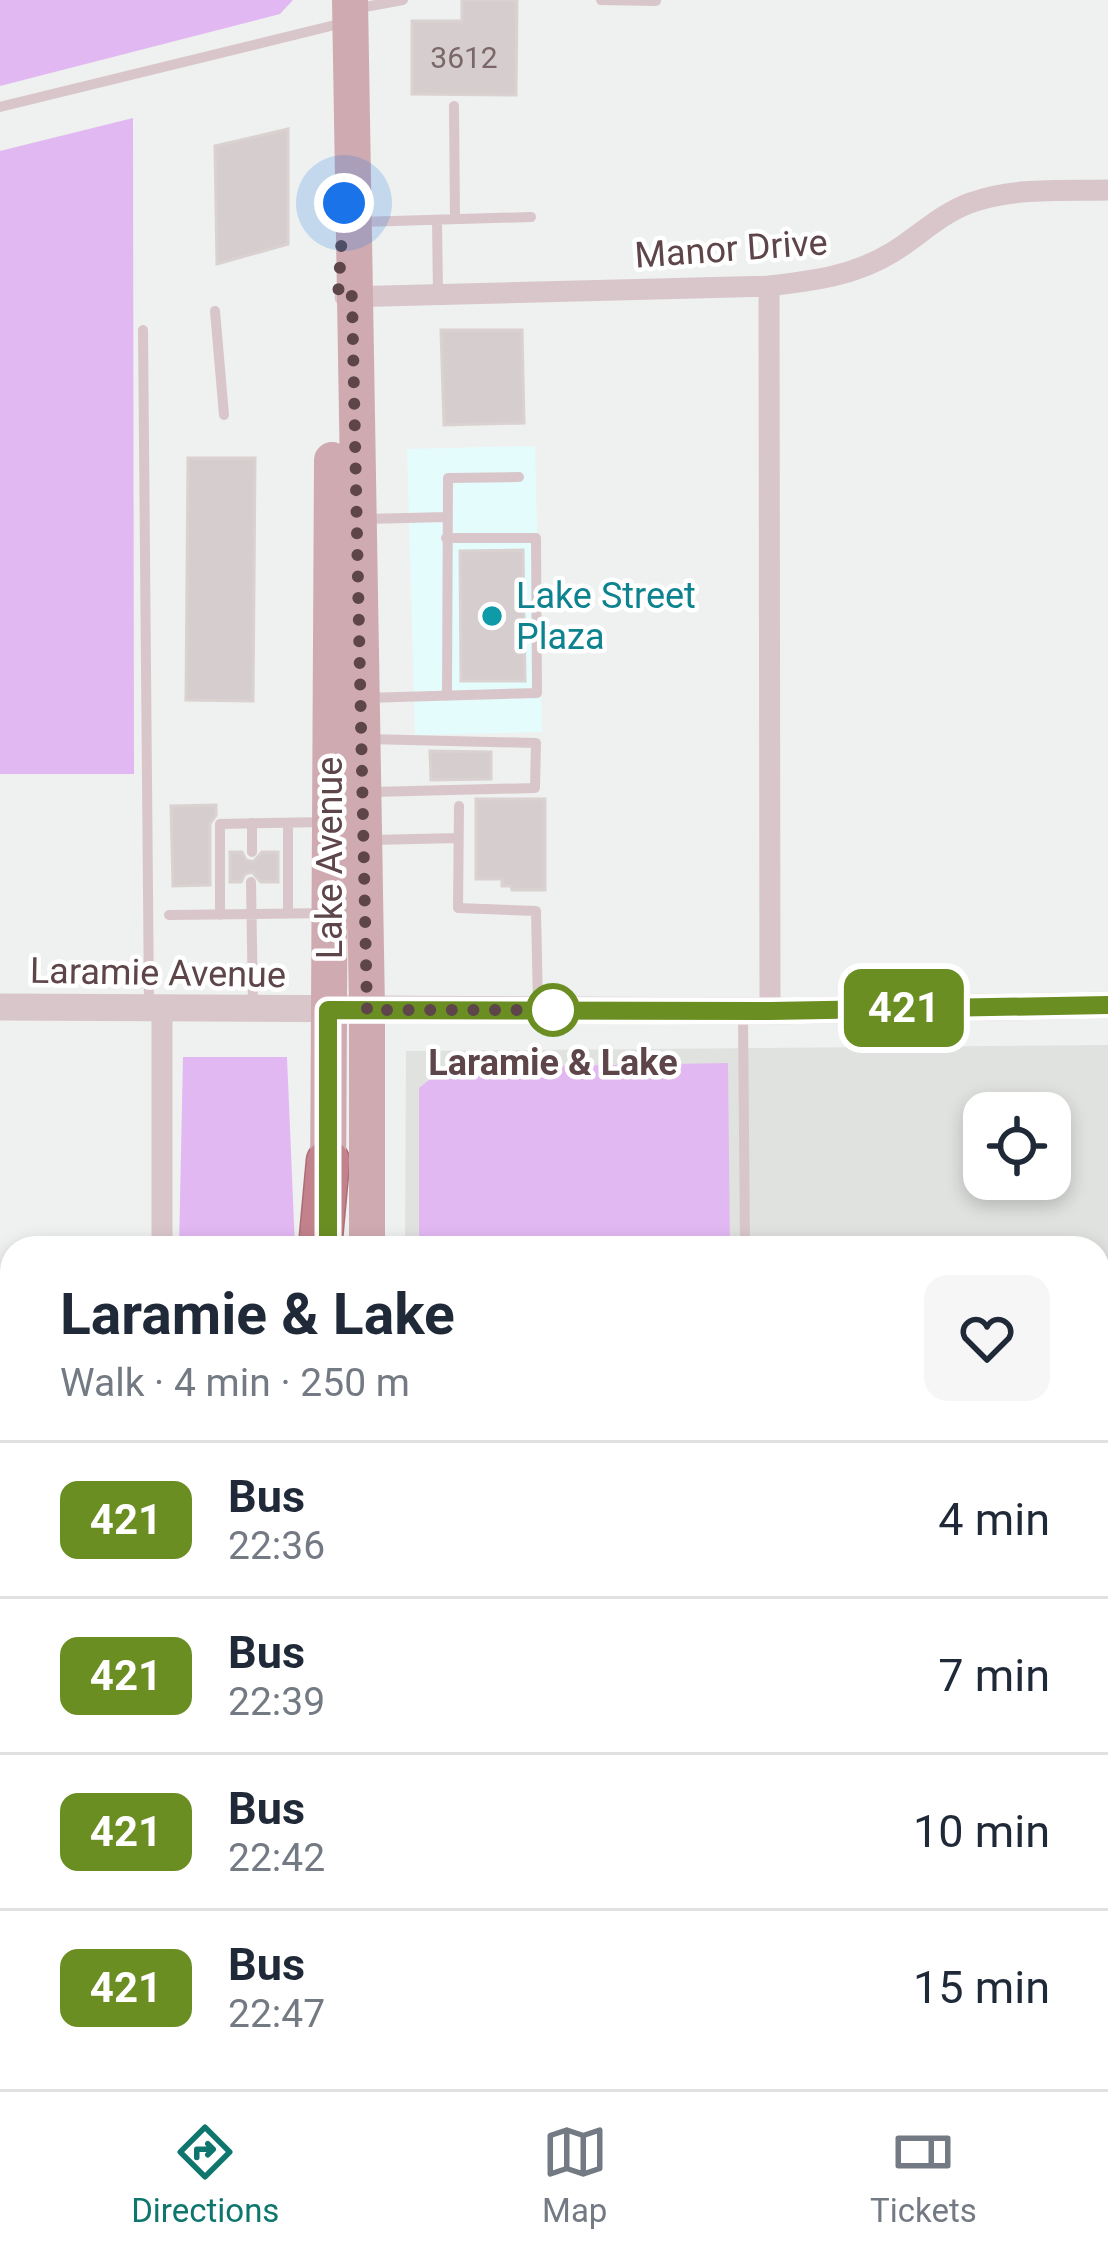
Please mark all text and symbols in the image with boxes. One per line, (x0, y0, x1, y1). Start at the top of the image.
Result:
house number: 3612 (430, 40, 498, 75)
your location (314, 173, 374, 233)
street label: Manor Drive (633, 221, 829, 277)
place label: Lake Street Plaza (516, 575, 696, 658)
marker: Lake Street Plaza (479, 603, 505, 629)
street label: Lake Avenue (309, 757, 351, 959)
street label: Laramie Avenue (30, 950, 286, 996)
line badge: 421 (835, 969, 973, 1047)
text: 421 (868, 983, 940, 1032)
marker: Laramie & Lake (528, 985, 578, 1035)
place label: Laramie & Lake (428, 1042, 678, 1084)
map controls (963, 1092, 1071, 1200)
button: locate (963, 1092, 1071, 1200)
button: heart (924, 1275, 1050, 1401)
text: Laramie & Lake (60, 1281, 455, 1348)
text: Walk · 4 min · 250 m (60, 1360, 410, 1406)
text: Bus (228, 1470, 305, 1523)
text: 4 min (938, 1493, 1050, 1546)
text: 421 (90, 1495, 162, 1544)
text: 22:36 (228, 1523, 325, 1569)
text: Bus (228, 1626, 305, 1679)
text: 7 min (938, 1649, 1050, 1702)
text: 421 (90, 1651, 162, 1700)
text: 22:39 (228, 1679, 325, 1725)
text: Bus (228, 1782, 305, 1835)
text: 10 min (913, 1805, 1050, 1858)
text: 421 (90, 1807, 162, 1856)
text: 22:42 (228, 1835, 325, 1881)
text: Bus (228, 1938, 305, 1991)
text: 15 min (913, 1961, 1050, 2014)
text: 421 (90, 1963, 162, 2012)
text: 22:47 (228, 1991, 325, 2037)
tab: Directions (131, 2119, 279, 2230)
tab: Map (542, 2119, 608, 2230)
tab: Tickets (870, 2119, 977, 2230)

